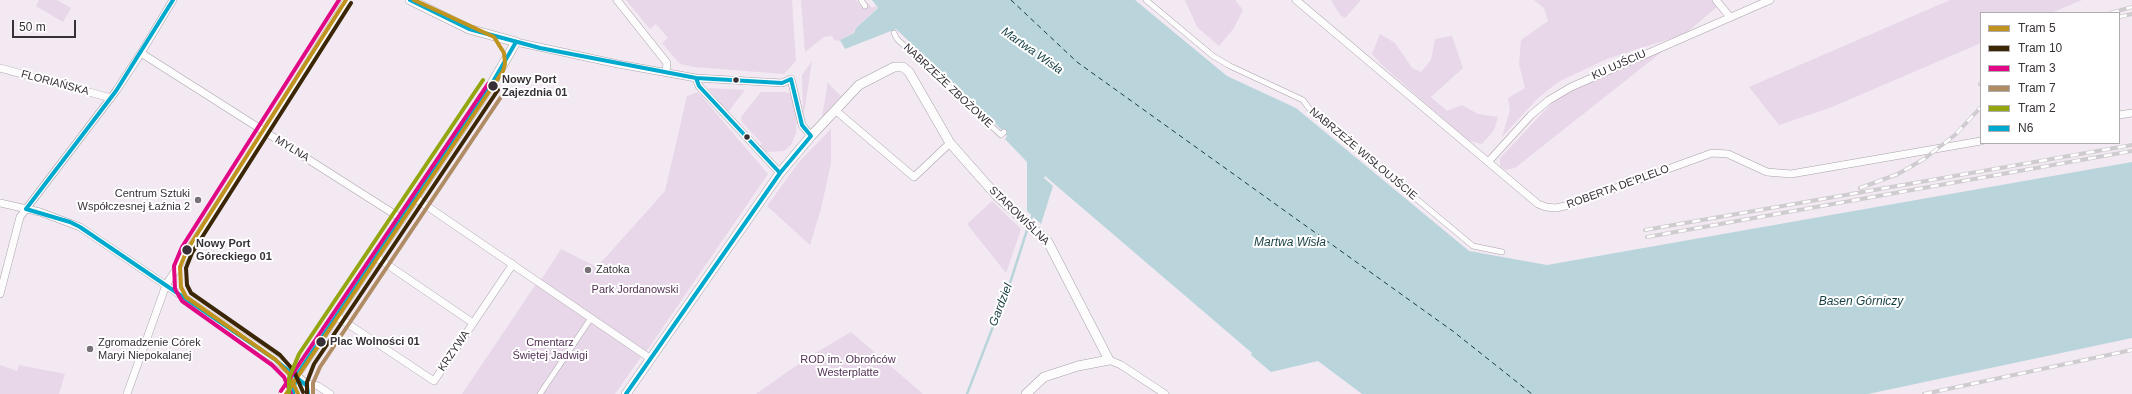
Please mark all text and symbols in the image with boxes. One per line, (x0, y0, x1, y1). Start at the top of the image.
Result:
scale bar (14, 12, 78, 38)
legend (1980, 12, 2120, 144)
text: 50 m (19, 20, 46, 34)
text: Tram 5 (2018, 21, 2056, 35)
water label: Martwa Wisła (998, 24, 1066, 78)
street label: NABRZEŻE ZBOŻOWE (901, 41, 995, 131)
text: Tram 10 (2018, 41, 2062, 55)
street label: KU UJŚCIU (1590, 47, 1648, 83)
text: Tram 3 (2018, 61, 2056, 75)
street label: FLORIAŃSKA (20, 68, 90, 98)
place label: Nowy Port Zajezdnia 01 (502, 73, 567, 99)
unlabelled marker (731, 75, 741, 85)
marker: Nowy Port Zajezdnia 01 (486, 79, 500, 93)
text: Tram 7 (2018, 81, 2056, 95)
text: Tram 2 (2018, 101, 2056, 115)
street label: NABRZEŻE WISŁOUJŚCIE (1307, 105, 1419, 203)
text: N6 (2018, 121, 2033, 135)
unlabelled marker (742, 132, 752, 142)
street label: MYLNA (272, 133, 312, 165)
street label: ROBERTA DE'PLELO (1565, 162, 1671, 212)
street label: STAROWIŚLNA (986, 184, 1052, 248)
place label: Centrum Sztuki Współczesnej Łaźnia 2 (77, 187, 190, 213)
marker: Centrum Sztuki Współczesnej Łaźnia 2 (193, 195, 203, 205)
water label: Martwa Wisła (1254, 236, 1326, 250)
place label: Nowy Port Góreckiego 01 (196, 237, 272, 263)
marker: Nowy Port Góreckiego 01 (180, 243, 194, 257)
place label: Zatoka (596, 263, 630, 277)
marker: Zatoka (583, 265, 593, 275)
water label: Gardziel (986, 282, 1016, 328)
park label: Park Jordanowski (592, 283, 678, 297)
water label: Basen Górniczy (1819, 295, 1903, 309)
street label: KRZYWA (435, 328, 473, 374)
marker: Plac Wolności 01 (314, 335, 328, 349)
place label: Plac Wolności 01 (330, 335, 420, 349)
place label: Zgromadzenie Córek Maryi Niepokalanej (98, 336, 201, 362)
park label: Cmentarz Świętej Jadwigi (512, 336, 588, 362)
marker: Zgromadzenie Córek Maryi Niepokalanej (85, 344, 95, 354)
park label: ROD im. Obrońców Westerplatte (800, 353, 896, 379)

